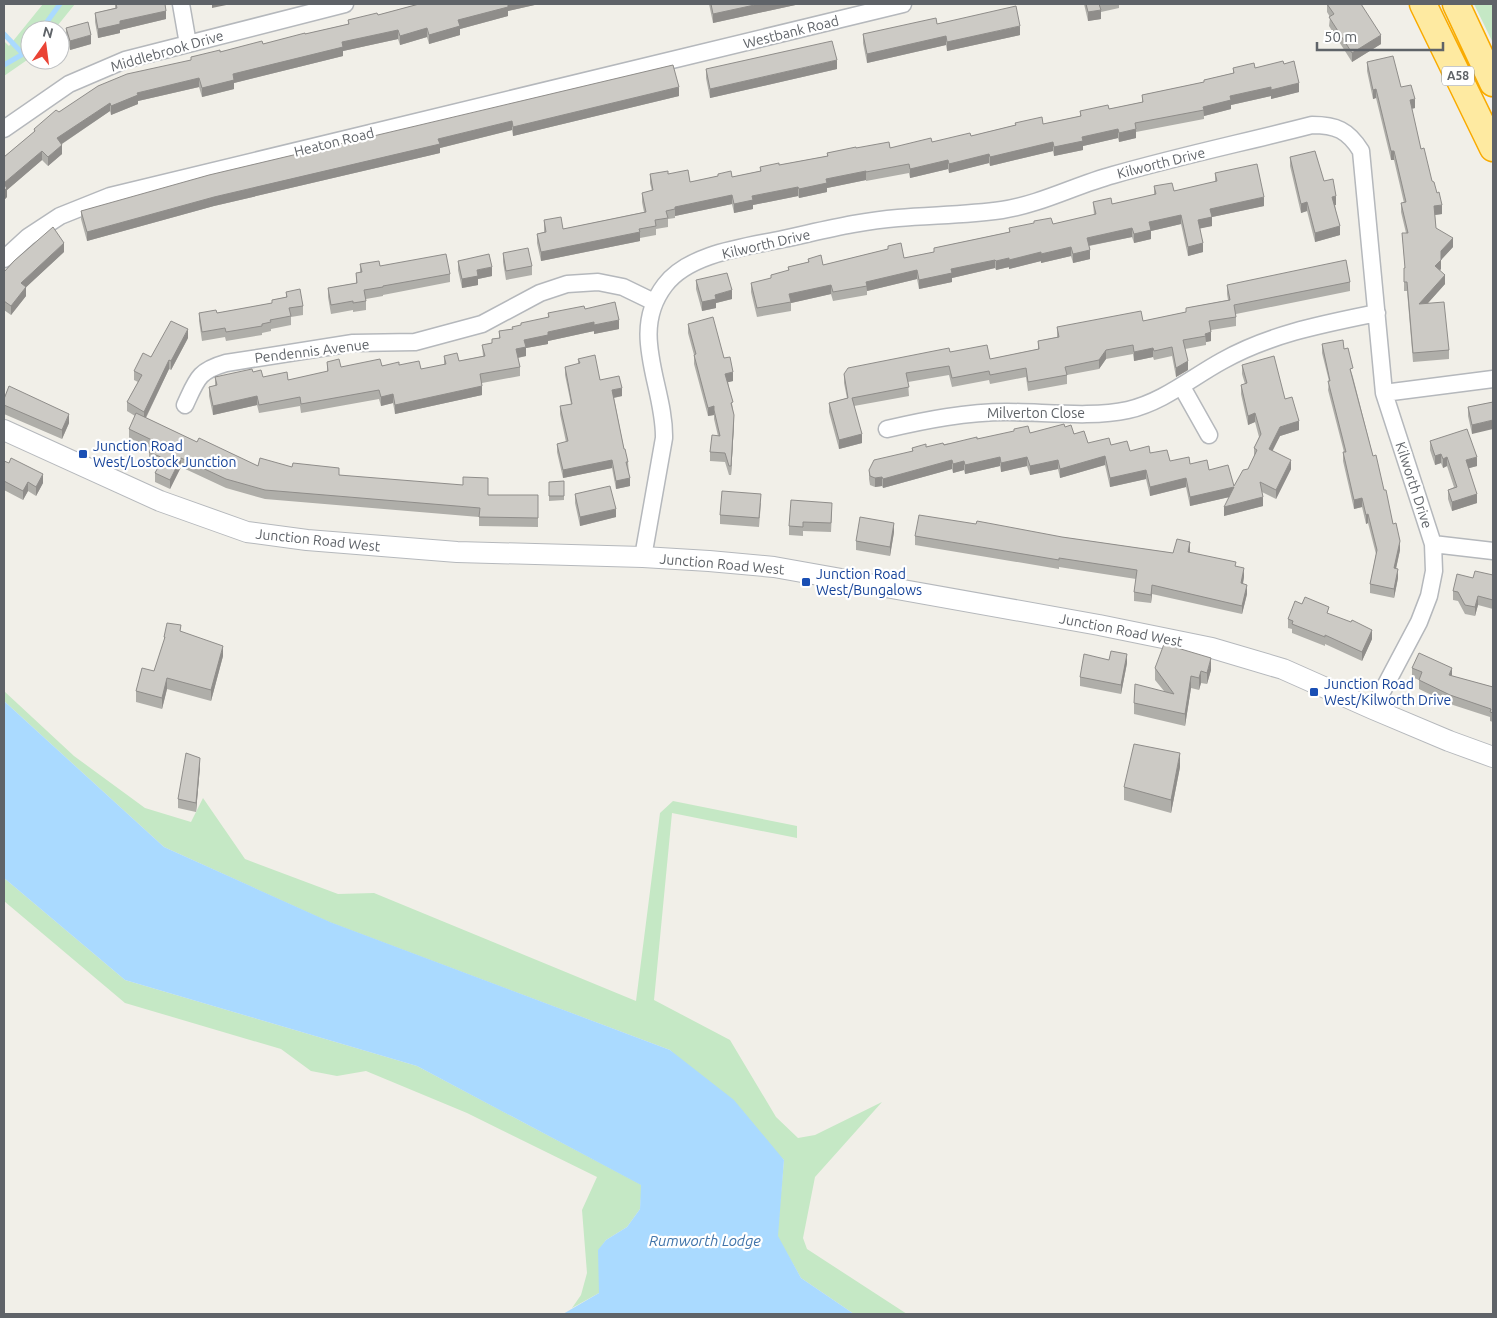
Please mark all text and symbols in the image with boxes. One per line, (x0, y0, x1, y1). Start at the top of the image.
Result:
street label: Westbank Road (742, 12, 840, 52)
north arrow (20, 20, 70, 70)
scale bar (1317, 20, 1443, 52)
text: N (41, 23, 55, 41)
street label: Middlebrook Drive (109, 27, 225, 75)
text: 50 m (1324, 28, 1357, 45)
road number: A58 (1442, 66, 1474, 85)
street label: Heaton Road (292, 124, 376, 160)
street label: Kilworth Drive (1115, 144, 1207, 182)
street label: Kilworth Drive (720, 226, 812, 262)
street label: Pendennis Avenue (254, 336, 370, 366)
street label: Milverton Close (987, 405, 1085, 421)
place label: Junction Road West/Lostock Junction (93, 438, 237, 470)
street label: Kilworth Drive (1392, 440, 1436, 530)
marker: Junction Road West/Lostock Junction (77, 448, 89, 460)
street label: Junction Road West (255, 526, 382, 555)
street label: Junction Road West (659, 551, 786, 577)
place label: Junction Road West/Bungalows (816, 566, 922, 598)
marker: Junction Road West/Bungalows (800, 576, 812, 588)
street label: Junction Road West (1058, 610, 1184, 650)
place label: Junction Road West/Kilworth Drive (1324, 676, 1451, 708)
marker: Junction Road West/Kilworth Drive (1308, 686, 1320, 698)
water label: Rumworth Lodge (649, 1232, 761, 1249)

